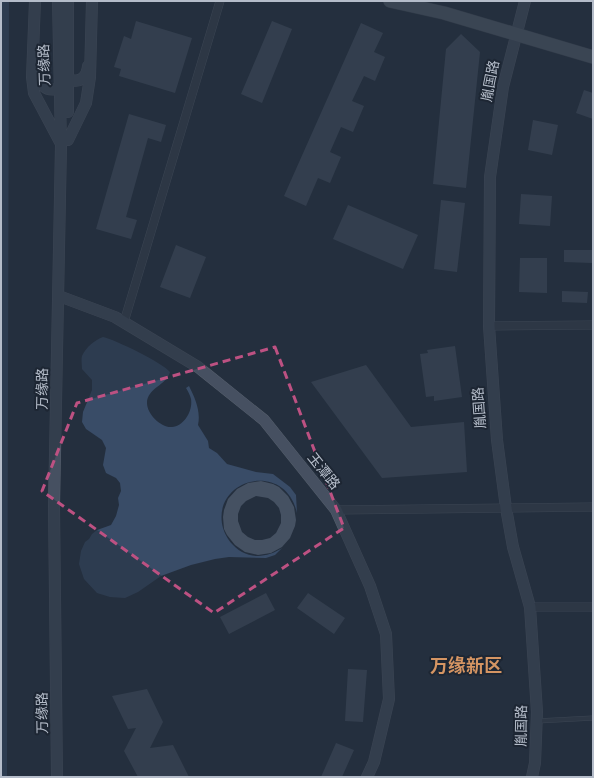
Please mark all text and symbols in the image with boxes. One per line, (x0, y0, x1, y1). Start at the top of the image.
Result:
street label: 万缘路 (35, 44, 53, 86)
street label: 胤国路 (478, 59, 502, 103)
street label: 万缘路 (34, 368, 50, 410)
street label: 胤国路 (470, 386, 488, 430)
street label: 玉潭路 (305, 450, 343, 492)
district label: 万缘新区 (430, 655, 502, 676)
street label: 万缘路 (34, 692, 50, 734)
street label: 胤国路 (513, 705, 529, 747)

